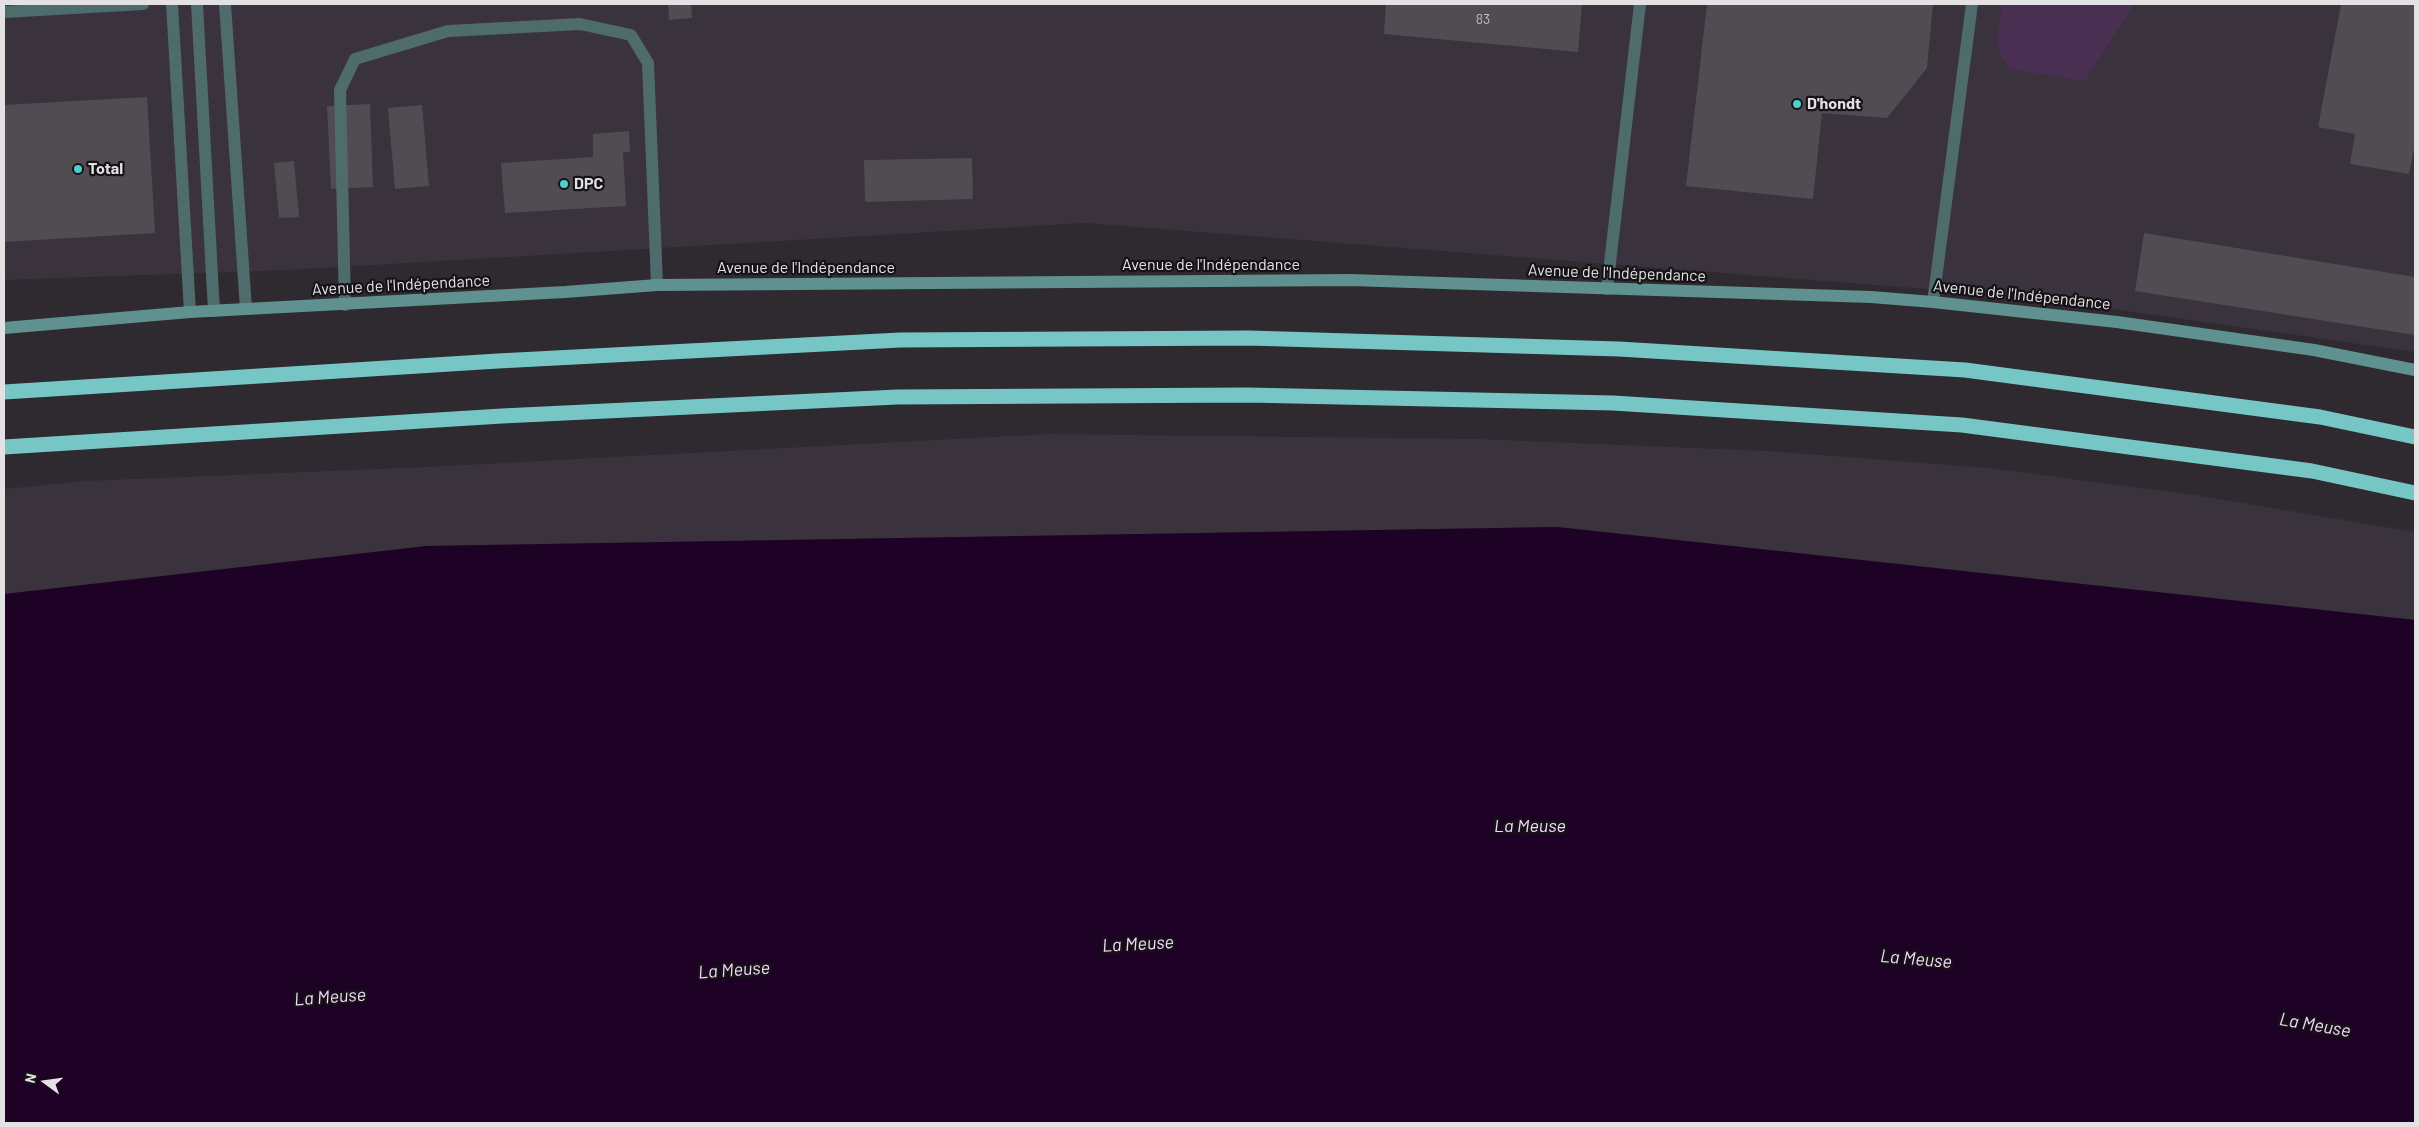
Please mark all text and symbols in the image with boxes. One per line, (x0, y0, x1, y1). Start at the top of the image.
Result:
house number: 83 (1476, 11, 1490, 27)
place label: D'hondt (1807, 94, 1861, 114)
marker: D'hondt (1791, 98, 1803, 110)
place label: Total (88, 159, 123, 179)
marker: Total (72, 163, 84, 175)
place label: DPC (574, 174, 603, 194)
marker: DPC (558, 178, 570, 190)
street label: Avenue de l'Indépendance (1122, 255, 1300, 275)
street label: Avenue de l'Indépendance (717, 258, 895, 278)
street label: Avenue de l'Indépendance (1528, 260, 1706, 286)
street label: Avenue de l'Indépendance (312, 271, 490, 299)
street label: Avenue de l'Indépendance (1932, 276, 2112, 314)
water label: La Meuse (1494, 815, 1566, 837)
water label: La Meuse (1102, 931, 1174, 957)
water label: La Meuse (1879, 945, 1953, 973)
water label: La Meuse (697, 957, 771, 983)
water label: La Meuse (293, 984, 367, 1010)
water label: La Meuse (2278, 1008, 2352, 1042)
north arrow (20, 1057, 70, 1107)
text: N (21, 1072, 39, 1085)

